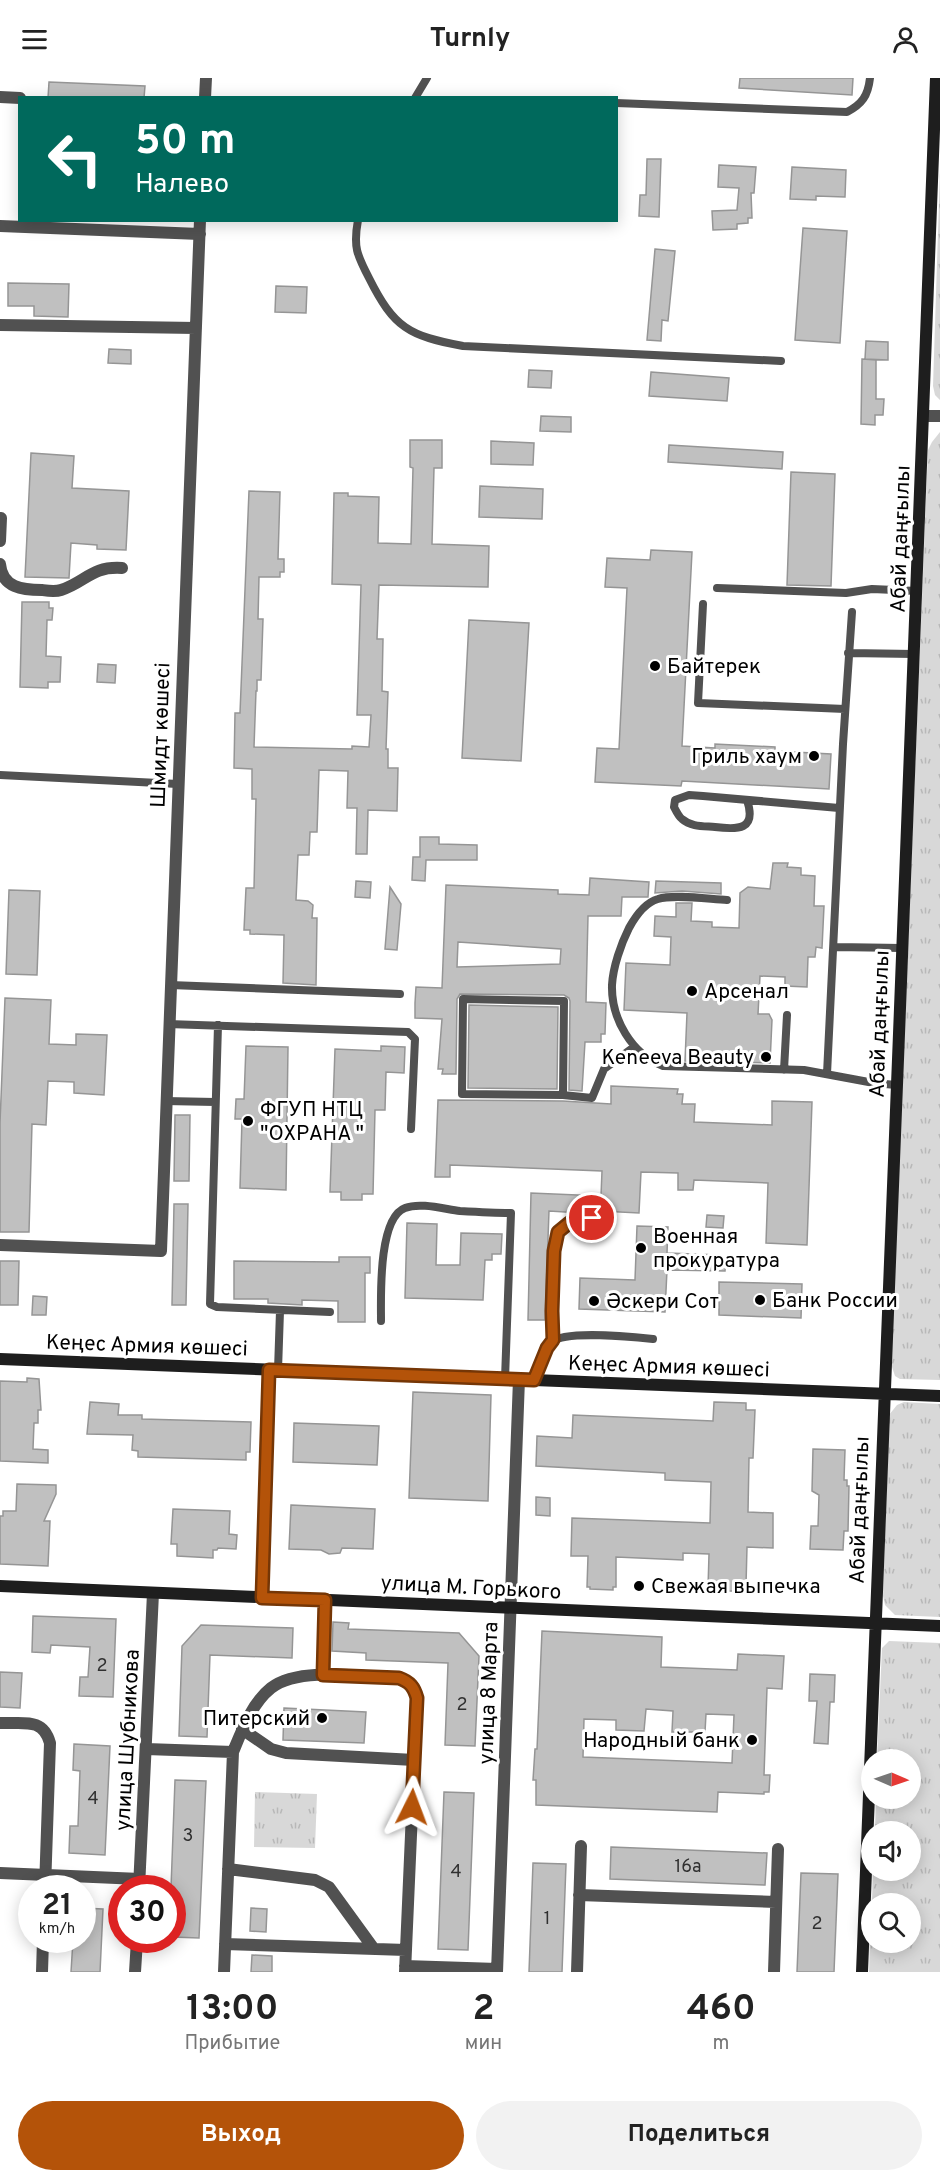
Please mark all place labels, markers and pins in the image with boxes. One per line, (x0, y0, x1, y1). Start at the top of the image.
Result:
place label: Байтерек (667, 654, 761, 681)
marker: Байтерек (648, 659, 662, 673)
place label: Гриль хаум (691, 744, 802, 771)
marker: Гриль хаум (807, 749, 821, 763)
place label: Арсенал (704, 979, 789, 1006)
marker: Арсенал (685, 984, 699, 998)
place label: Keneeva Beauty (601, 1045, 754, 1072)
marker: Keneeva Beauty (759, 1050, 773, 1064)
place label: ФГУП НТЦ "ОХРАНА " (260, 1097, 364, 1148)
marker: ФГУП НТЦ "ОХРАНА " (241, 1114, 255, 1128)
pin (566, 1192, 617, 1243)
place label: Военная прокуратура (653, 1224, 780, 1275)
marker: Военная прокуратура (634, 1241, 648, 1255)
place label: Банк России (772, 1288, 898, 1315)
place label: Әскери Сот (606, 1289, 719, 1316)
marker: Банк России (753, 1293, 767, 1307)
marker: Әскери Сот (587, 1294, 601, 1308)
place label: Свежая выпечка (651, 1574, 821, 1601)
marker: Свежая выпечка (632, 1579, 646, 1593)
place label: Питерский (203, 1706, 310, 1733)
marker: Питерский (315, 1711, 329, 1725)
place label: Народный банк (583, 1728, 740, 1755)
marker: Народный банк (745, 1733, 759, 1747)

